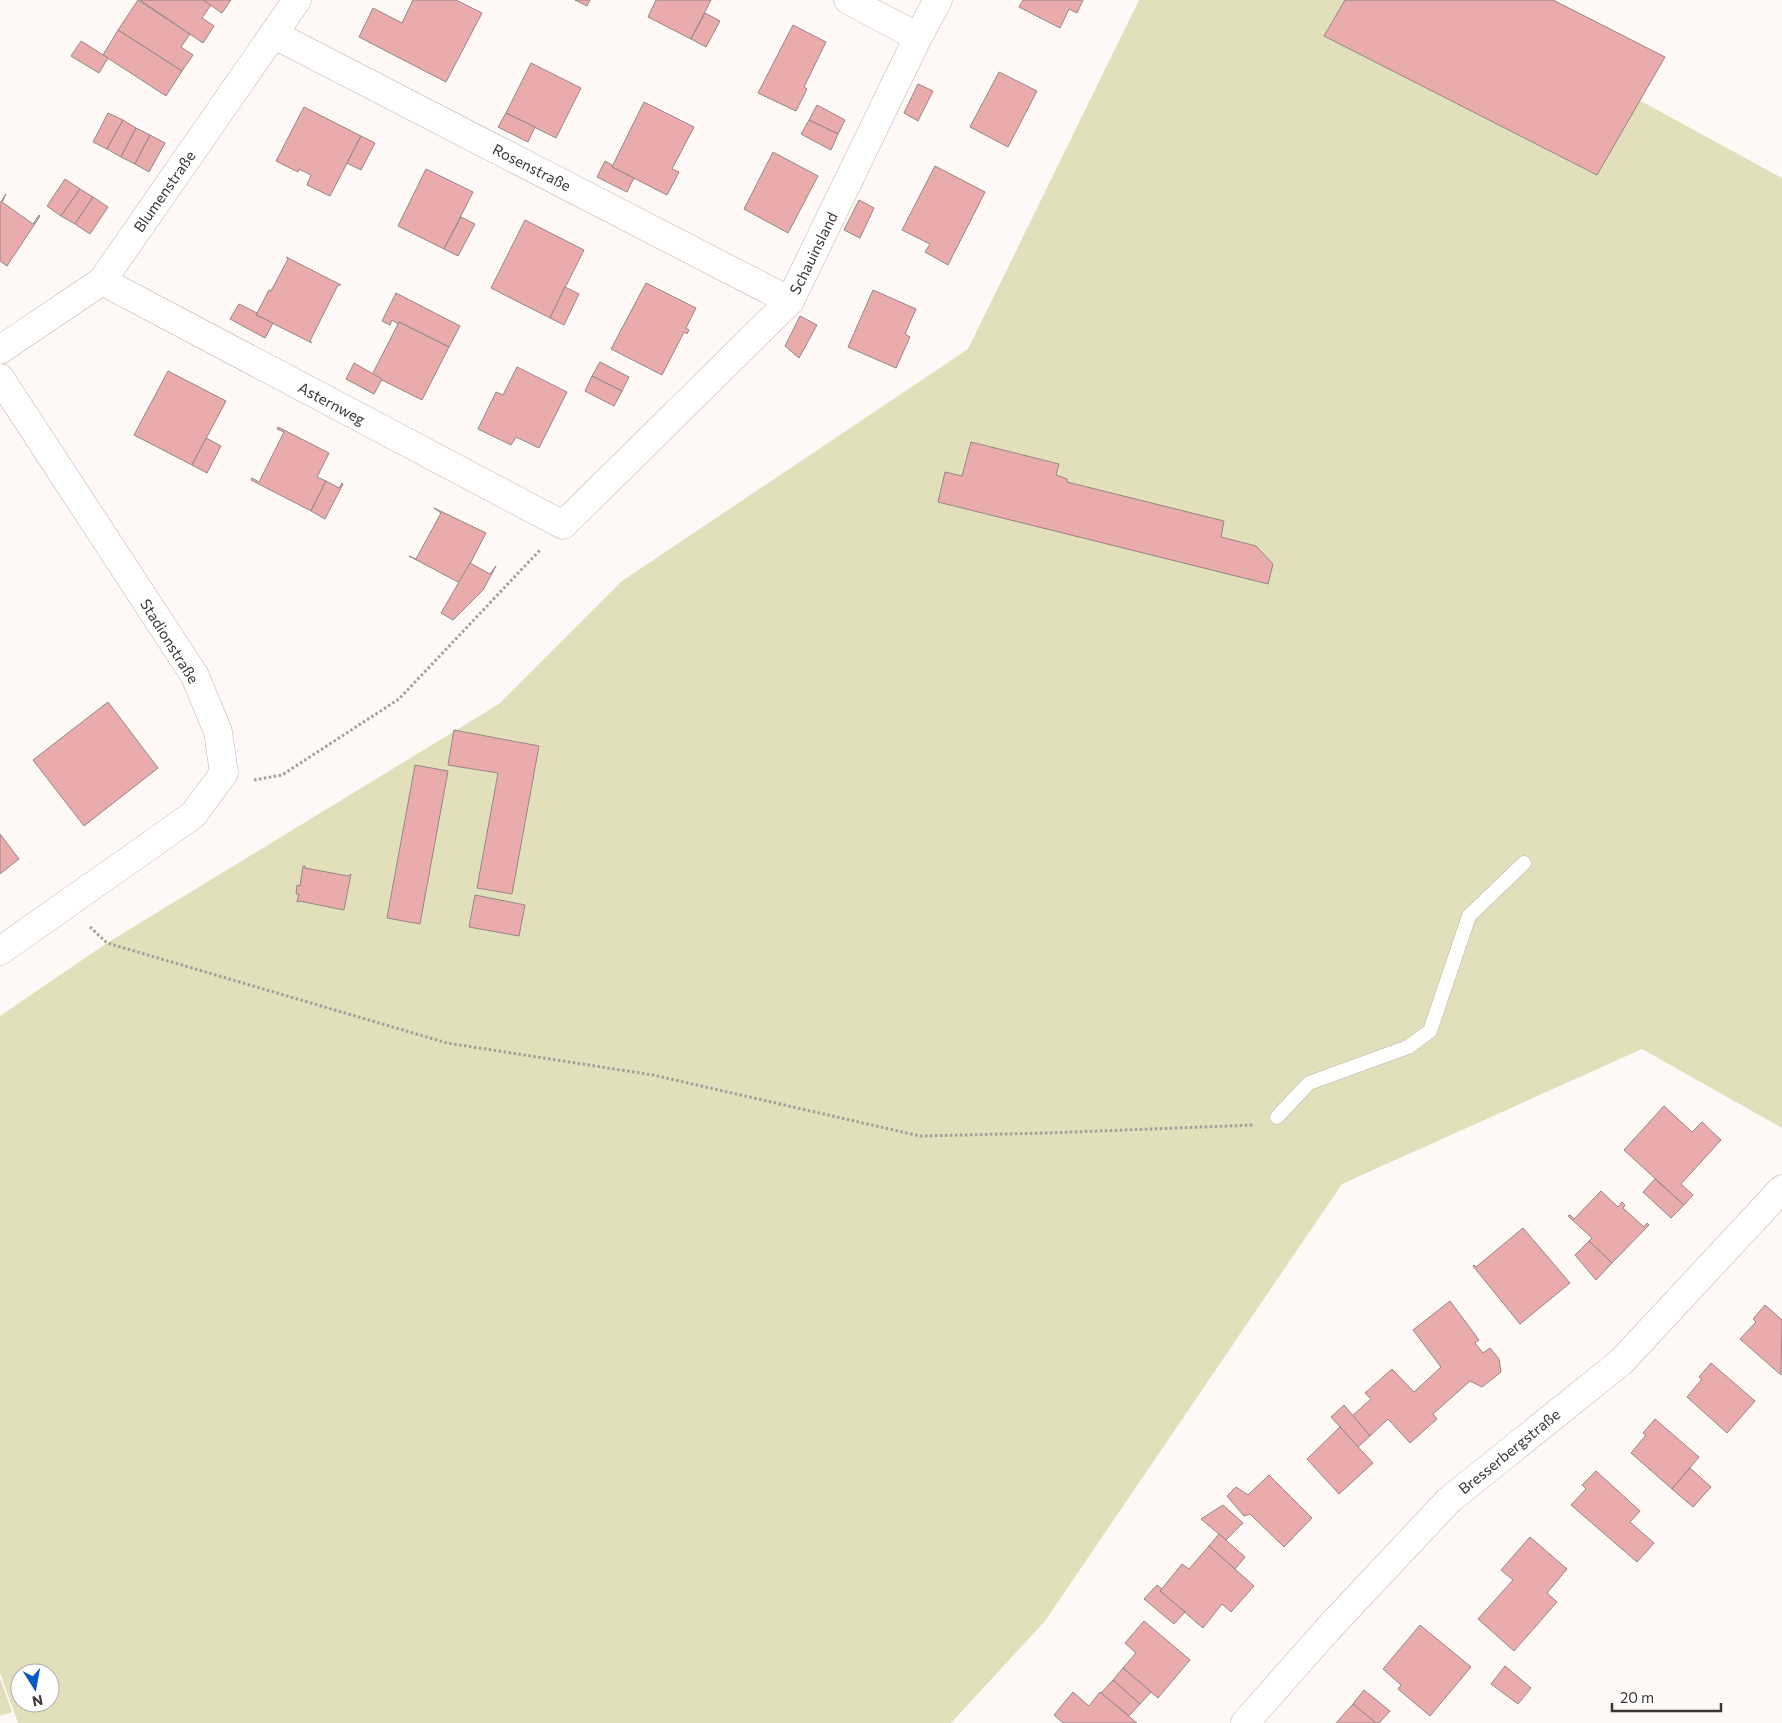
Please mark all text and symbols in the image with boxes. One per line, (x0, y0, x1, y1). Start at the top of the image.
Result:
street label: Rosenstraße (490, 140, 574, 194)
street label: Blumenstraße (129, 147, 199, 235)
street label: Schauinsland (785, 209, 841, 297)
street label: Asternweg (295, 378, 369, 428)
street label: Stadionstraße (137, 595, 203, 687)
street label: Bresserbergstraße (1455, 1404, 1563, 1497)
north arrow (10, 1663, 60, 1713)
scale bar (1612, 1680, 1721, 1712)
text: 20 m (1620, 1688, 1654, 1706)
text: N (31, 1692, 44, 1711)

